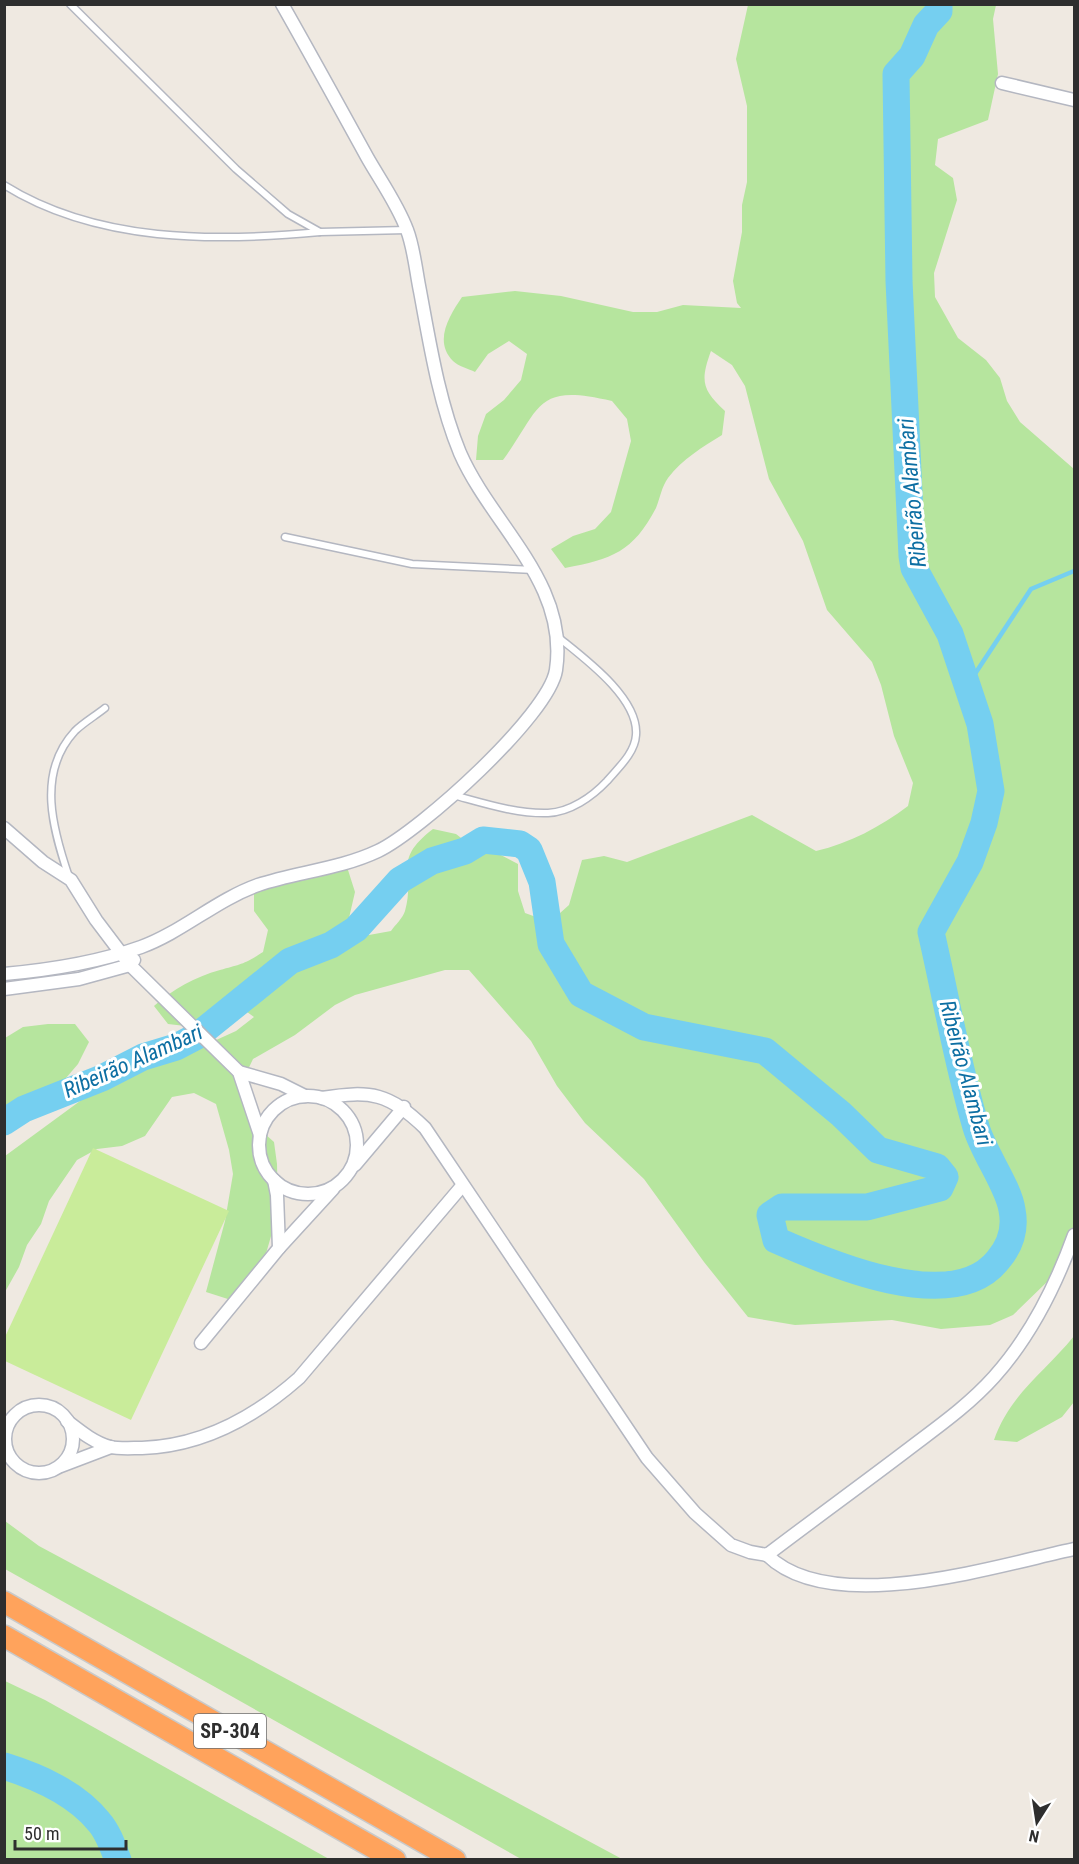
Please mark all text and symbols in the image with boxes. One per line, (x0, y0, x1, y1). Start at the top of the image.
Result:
water label: Ribeirão Alambari (893, 417, 931, 568)
water label: Ribeirão Alambari (935, 998, 997, 1148)
water label: Ribeirão Alambari (60, 1019, 206, 1103)
road number: SP-304 (194, 1714, 266, 1748)
north arrow (1007, 1792, 1067, 1852)
scale bar (15, 1813, 126, 1851)
text: 50 m (24, 1823, 59, 1844)
text: N (1027, 1826, 1041, 1846)

